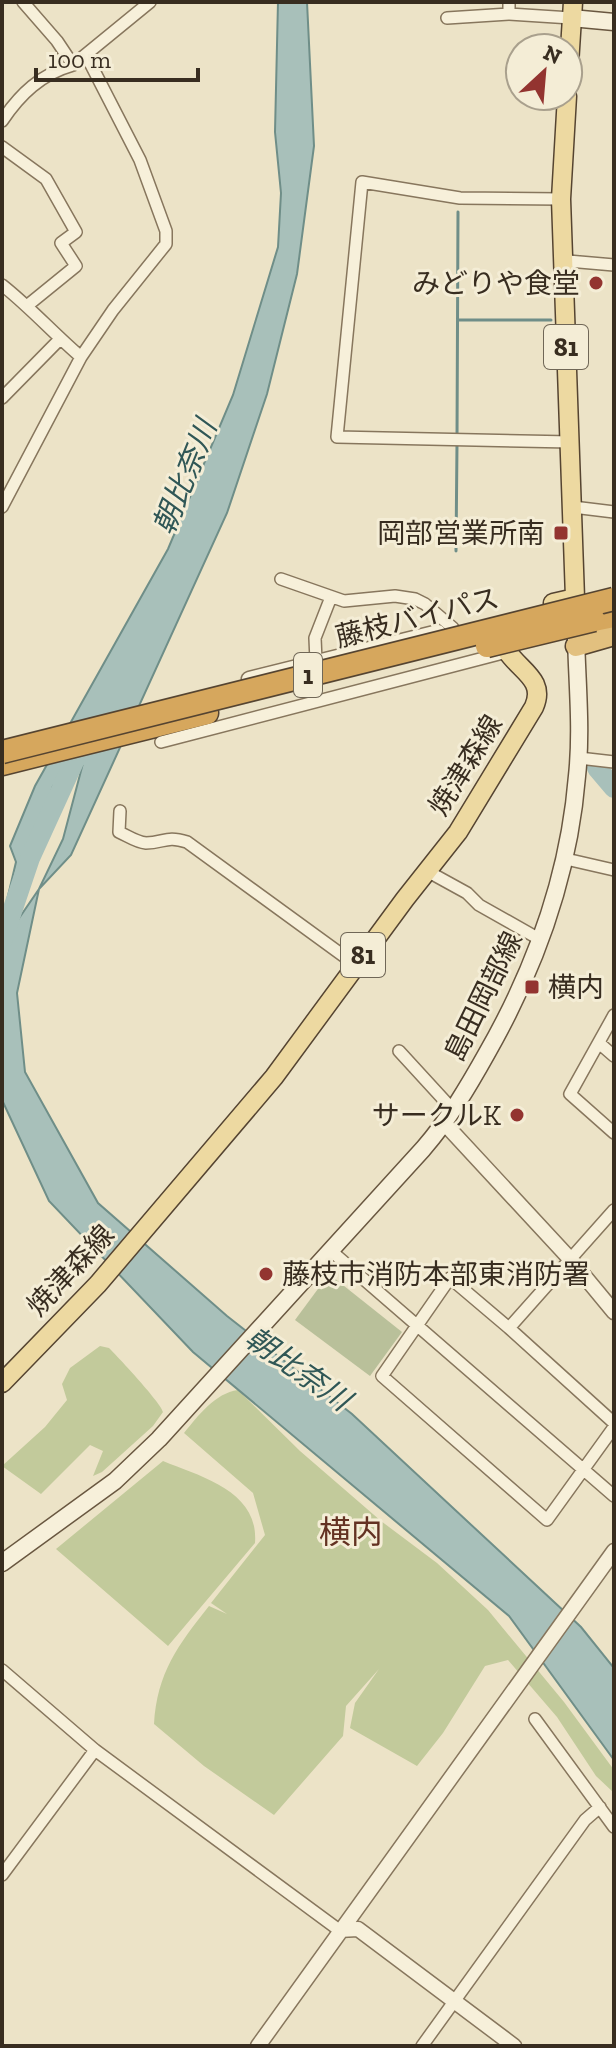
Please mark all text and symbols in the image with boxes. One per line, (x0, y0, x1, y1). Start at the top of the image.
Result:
scale bar (36, 32, 198, 82)
north arrow (504, 32, 584, 112)
text: N (539, 39, 566, 70)
text: 100 m (48, 45, 111, 74)
place label: みどりや食堂 (412, 267, 580, 300)
marker: みどりや食堂 (587, 274, 605, 292)
road number: 81 (544, 325, 588, 369)
water label: 朝比奈川 (146, 412, 225, 539)
place label: 岡部営業所南 (377, 517, 545, 550)
marker: 岡部営業所南 (552, 524, 570, 542)
street label: 藤枝バイパス (332, 581, 502, 654)
road number: 1 (294, 653, 322, 697)
street label: 焼津森線 (422, 709, 509, 822)
street label: 島田岡部線 (438, 926, 529, 1066)
road number: 81 (341, 933, 385, 977)
place label: 横内 (548, 971, 604, 1004)
marker: 横内 (523, 978, 541, 996)
place label: サークルK (372, 1099, 501, 1132)
marker: サークルK (508, 1106, 526, 1124)
street label: 焼津森線 (20, 1218, 121, 1323)
place label: 藤枝市消防本部東消防署 (282, 1258, 590, 1291)
marker: 藤枝市消防本部東消防署 (257, 1265, 275, 1283)
water label: 朝比奈川 (239, 1320, 360, 1420)
district label: 横内 (319, 1513, 383, 1551)

